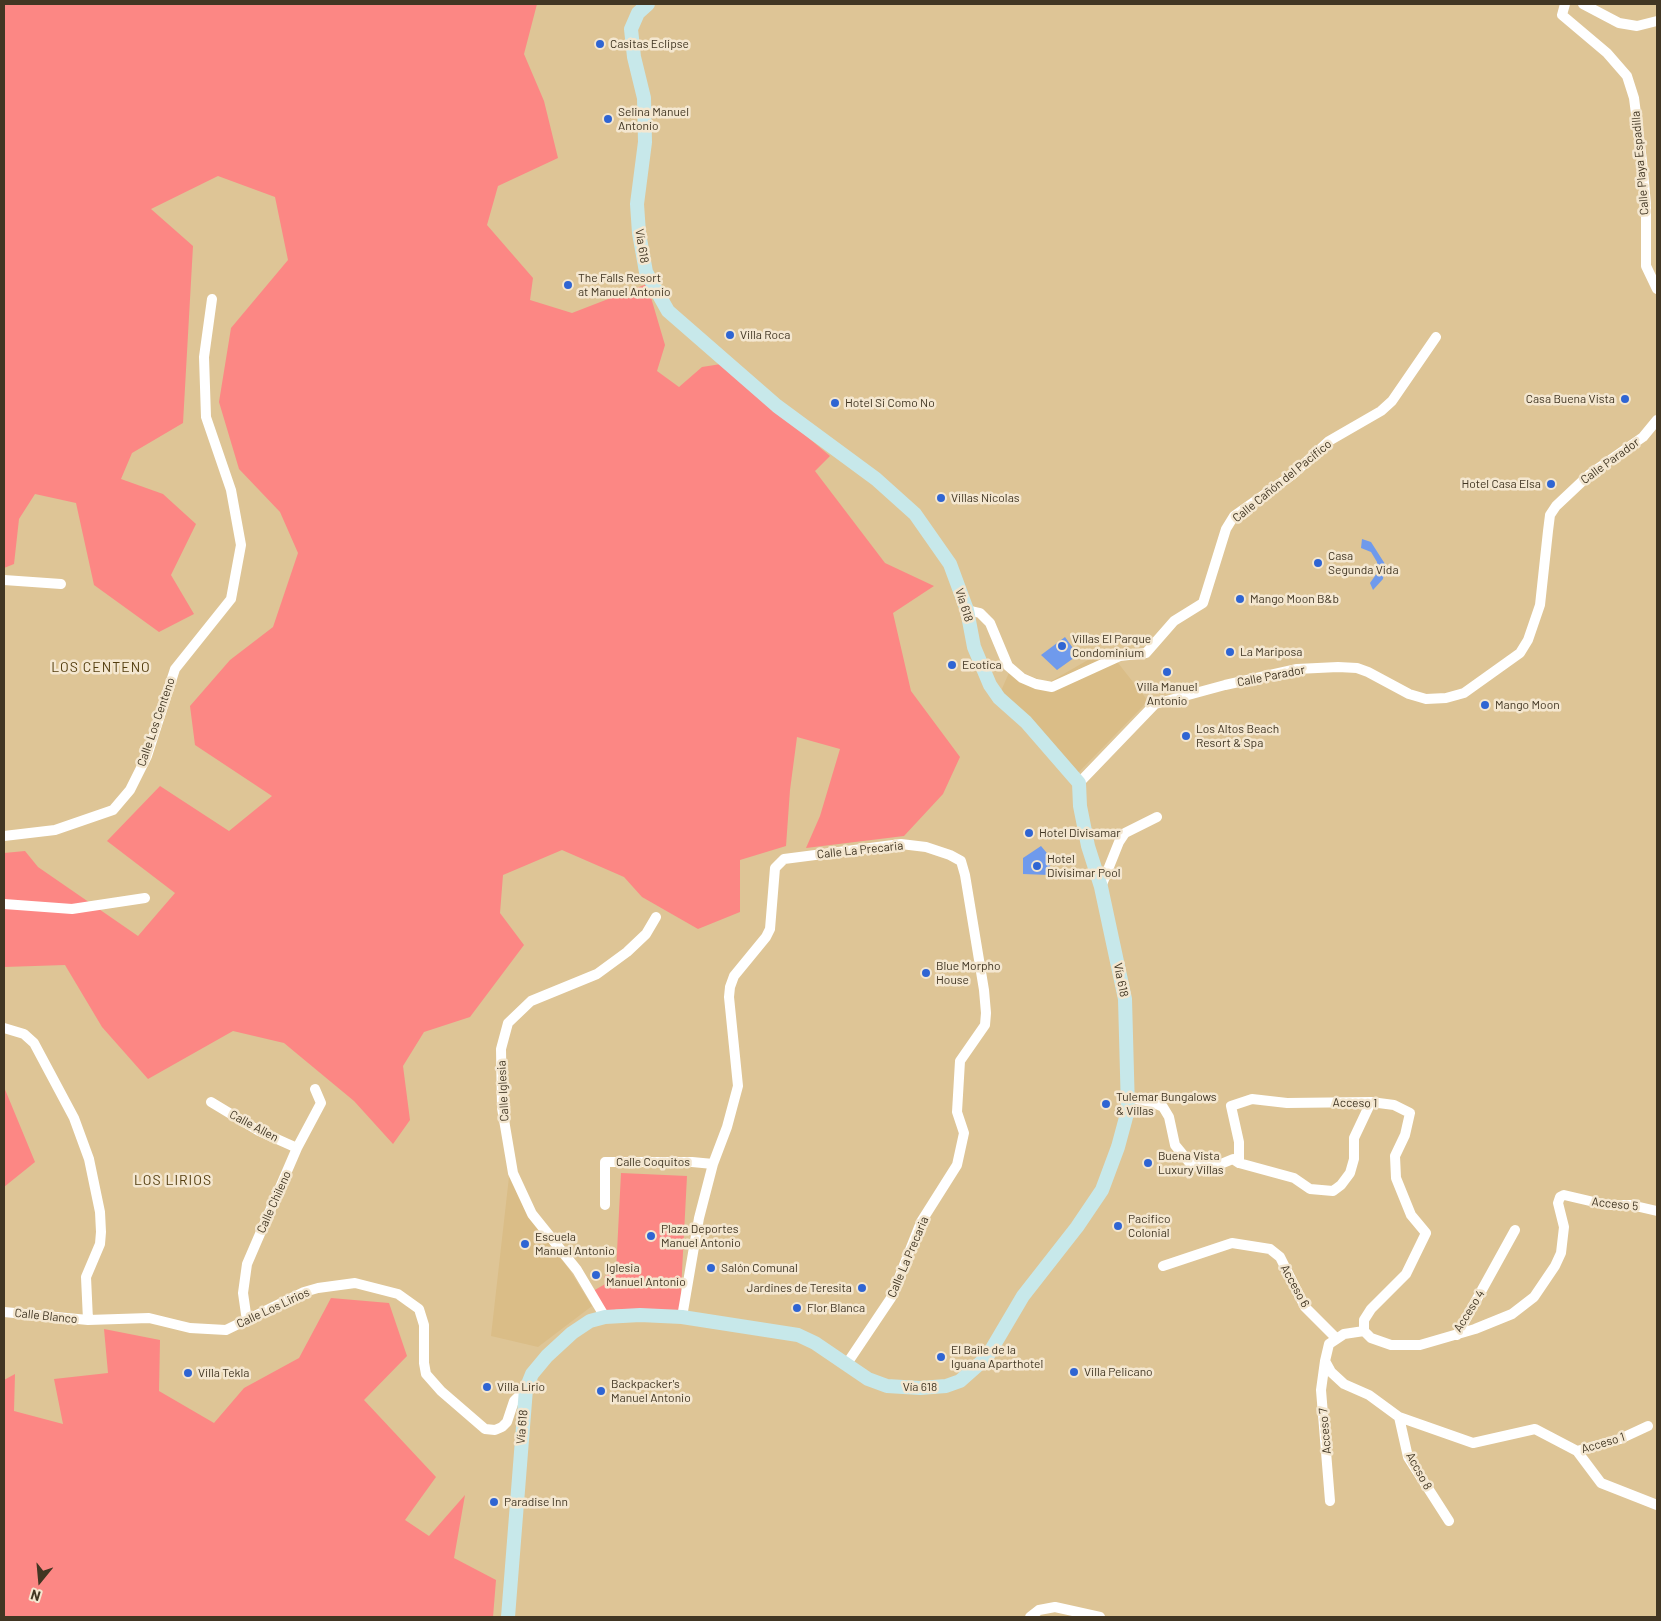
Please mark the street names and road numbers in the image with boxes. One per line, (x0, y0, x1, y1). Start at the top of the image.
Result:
street label: Calle Playa Espadilla (1628, 110, 1652, 216)
street label: Vía 618 (632, 228, 652, 264)
street label: Calle Parador (1578, 435, 1642, 487)
street label: Calle Cañón del Pacífico (1230, 437, 1334, 525)
street label: Vía 618 (952, 586, 976, 624)
street label: Calle Parador (1236, 662, 1306, 690)
street label: Calle Los Centeno (134, 676, 178, 768)
street label: Calle La Precaria (816, 838, 904, 862)
street label: Vía 618 (1111, 962, 1131, 998)
street label: Calle Iglesia (494, 1060, 512, 1122)
street label: Acceso 1 (1333, 1095, 1377, 1111)
street label: Calle Allen (227, 1107, 281, 1145)
street label: Calle Coquitos (616, 1155, 690, 1169)
street label: Calle Chileno (254, 1169, 294, 1235)
street label: Acceso 5 (1591, 1194, 1639, 1214)
street label: Calle La Precaria (884, 1214, 932, 1300)
street label: Acceso 6 (1277, 1262, 1313, 1310)
street label: Calle Los Lirios (234, 1285, 312, 1331)
street label: Acceso 4 (1450, 1287, 1488, 1335)
street label: Calle Blanco (14, 1306, 78, 1326)
street label: Vía 618 (903, 1380, 937, 1394)
street label: Acceso 7 (1316, 1407, 1334, 1455)
street label: Vía 618 (513, 1409, 531, 1445)
street label: Acceso 1 (1580, 1430, 1626, 1456)
street label: Accso 8 (1403, 1450, 1435, 1492)

